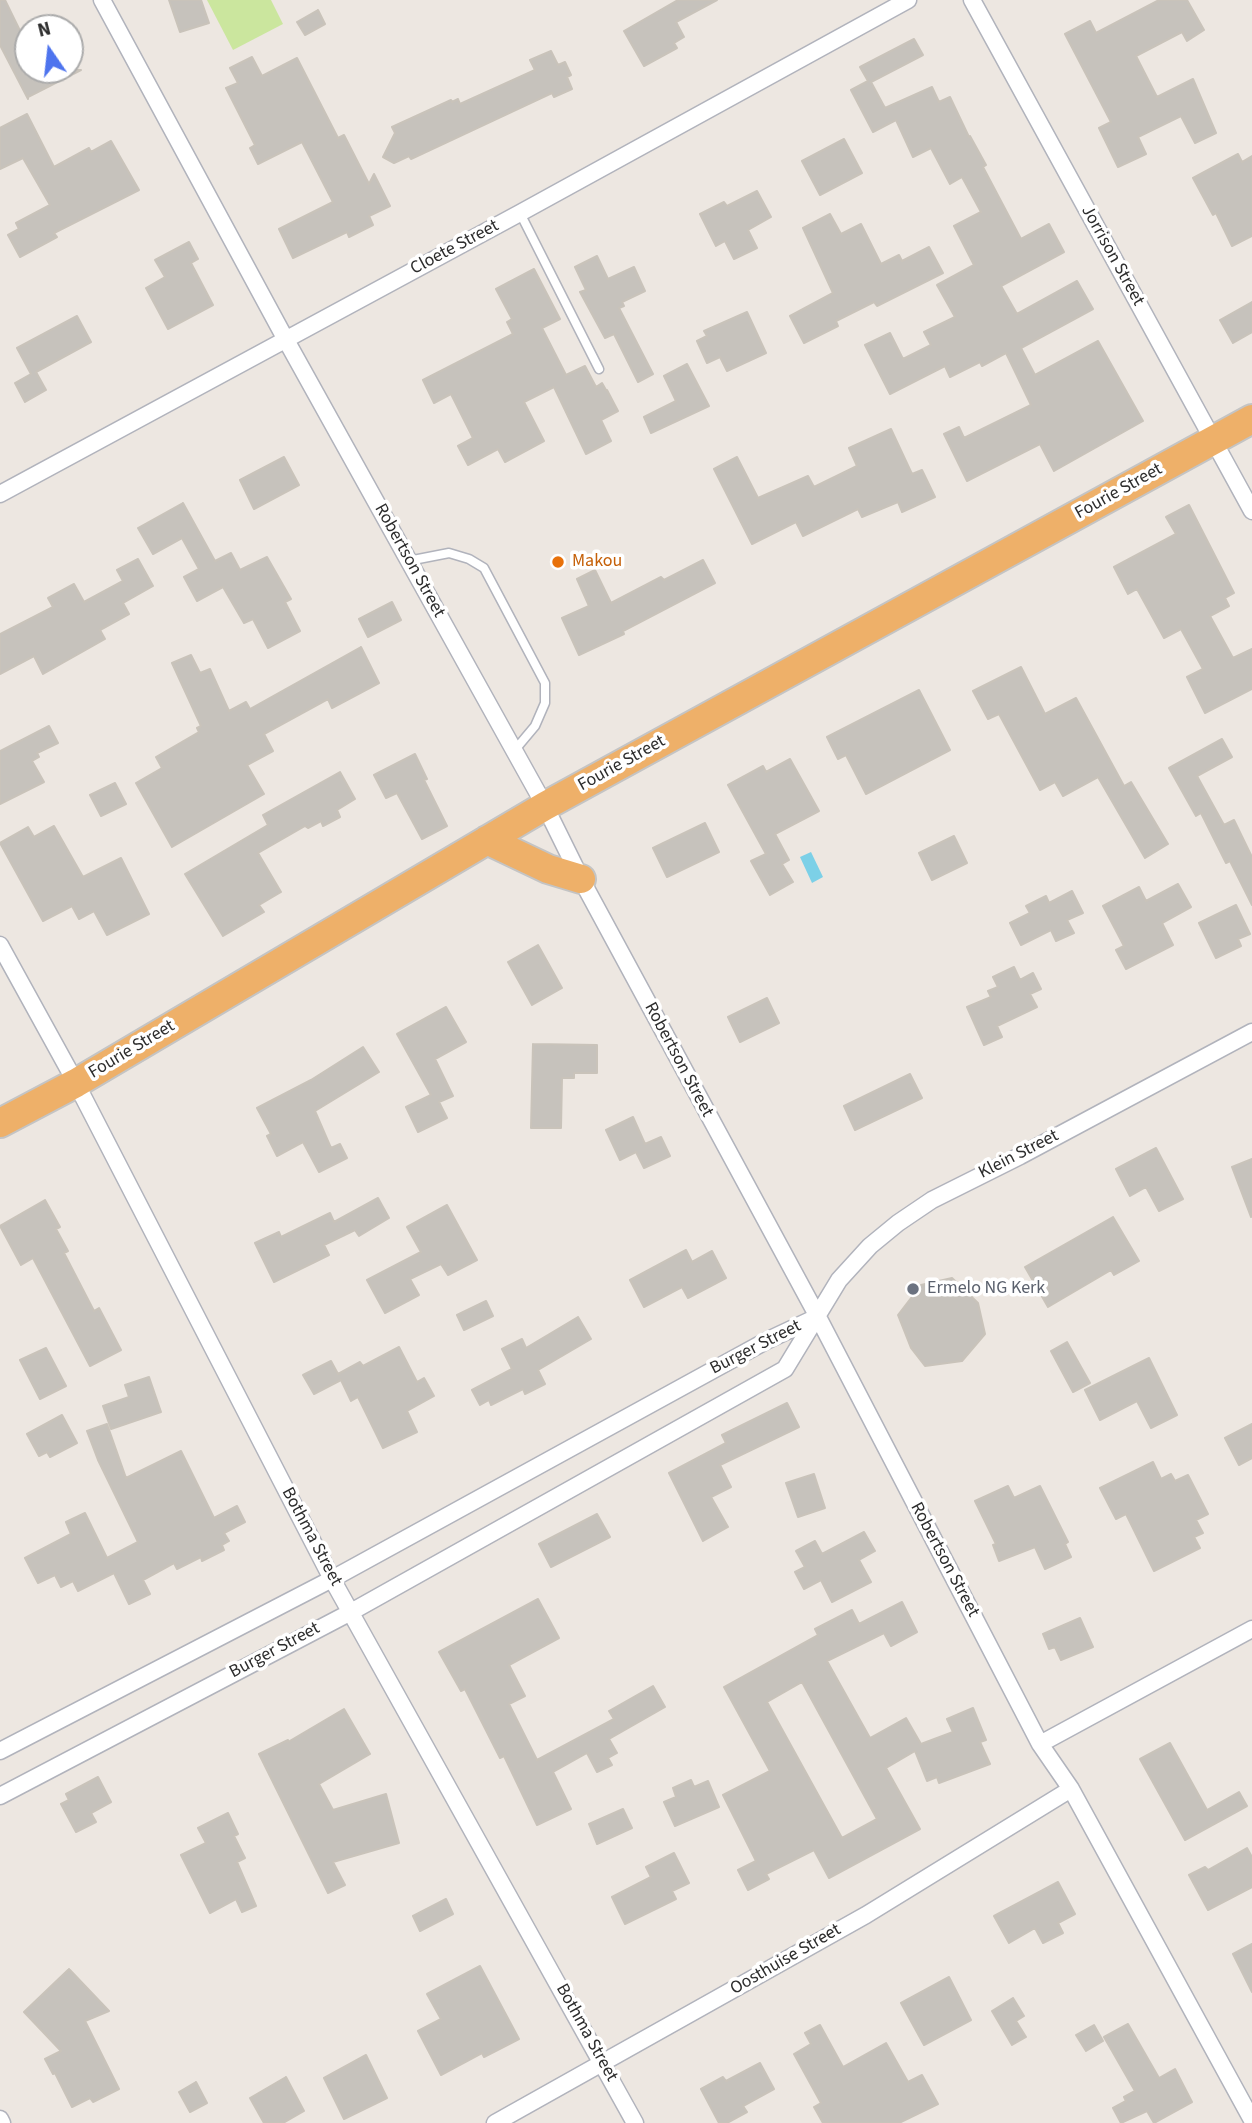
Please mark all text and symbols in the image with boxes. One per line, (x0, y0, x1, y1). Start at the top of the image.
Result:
north arrow (14, 14, 84, 84)
text: N (35, 15, 54, 45)
street label: Jorrison Street (1076, 202, 1148, 310)
street label: Cloete Street (407, 216, 503, 280)
street label: Fourie Street (1072, 459, 1166, 525)
street label: Robertson Street (369, 500, 449, 622)
place label: Makou (572, 551, 622, 573)
marker: Makou (550, 554, 566, 570)
street label: Fourie Street (575, 731, 669, 797)
street label: Robertson Street (639, 999, 717, 1121)
street label: Fourie Street (85, 1016, 179, 1084)
street label: Klein Street (975, 1126, 1063, 1184)
place label: Ermelo NG Kerk (927, 1278, 1045, 1300)
marker: Ermelo NG Kerk (905, 1281, 921, 1297)
street label: Burger Street (707, 1316, 805, 1380)
street label: Bothma Street (276, 1484, 346, 1590)
street label: Robertson Street (905, 1499, 983, 1621)
street label: Burger Street (226, 1618, 324, 1684)
street label: Oosthuise Street (727, 1920, 845, 2000)
street label: Bothma Street (550, 1980, 622, 2086)

